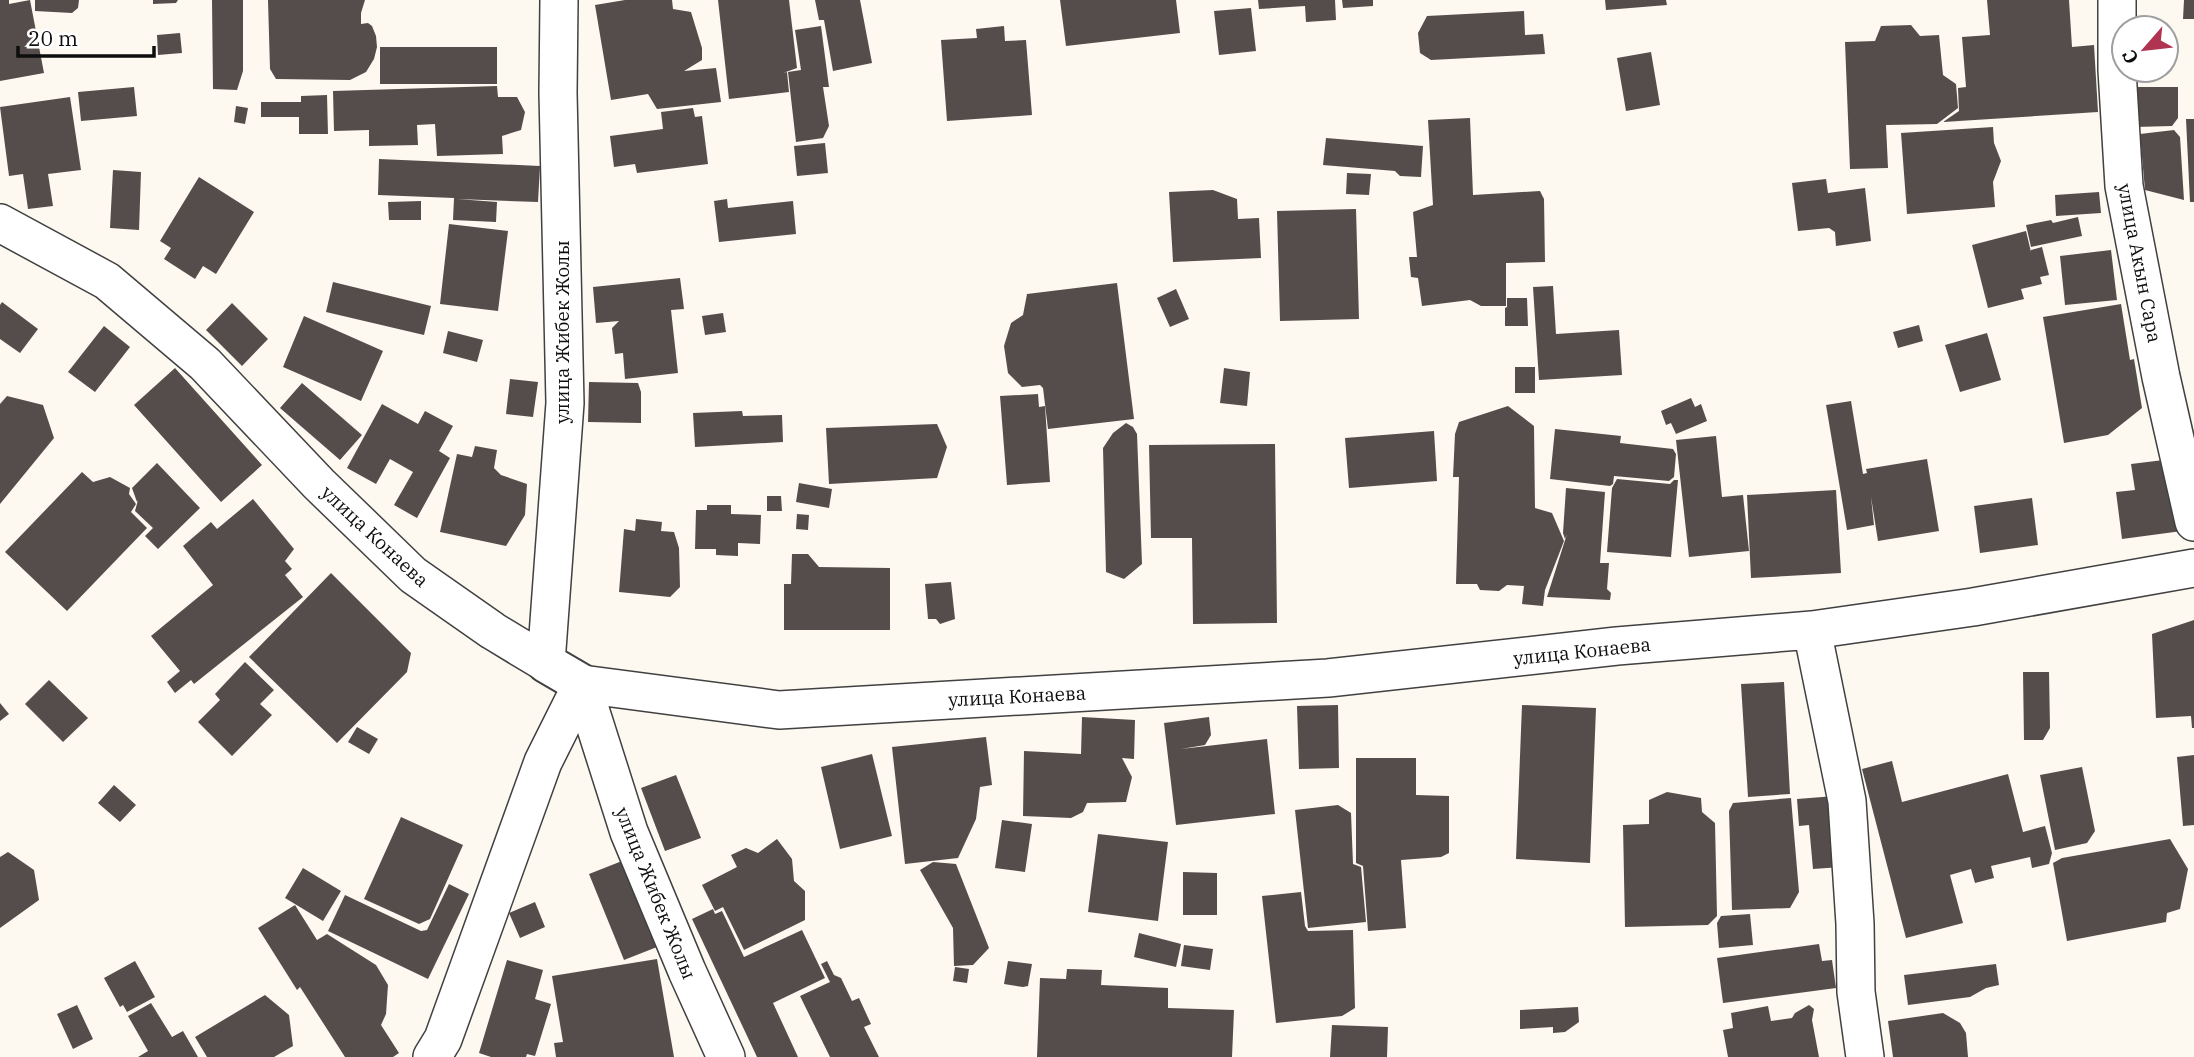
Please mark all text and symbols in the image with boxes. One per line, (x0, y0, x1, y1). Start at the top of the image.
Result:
scale bar (18, 14, 154, 58)
north arrow (2110, 14, 2180, 84)
text: 20 m (28, 24, 78, 52)
text: С (2116, 46, 2144, 68)
street label: улица Акын Сара (2113, 181, 2167, 345)
street label: улица Жибек Жолы (550, 240, 574, 424)
street label: улица Конаева (316, 480, 434, 592)
street label: улица Конаева (1512, 632, 1652, 670)
street label: улица Конаева (947, 680, 1087, 712)
street label: улица Жибек Жолы (610, 803, 702, 983)

